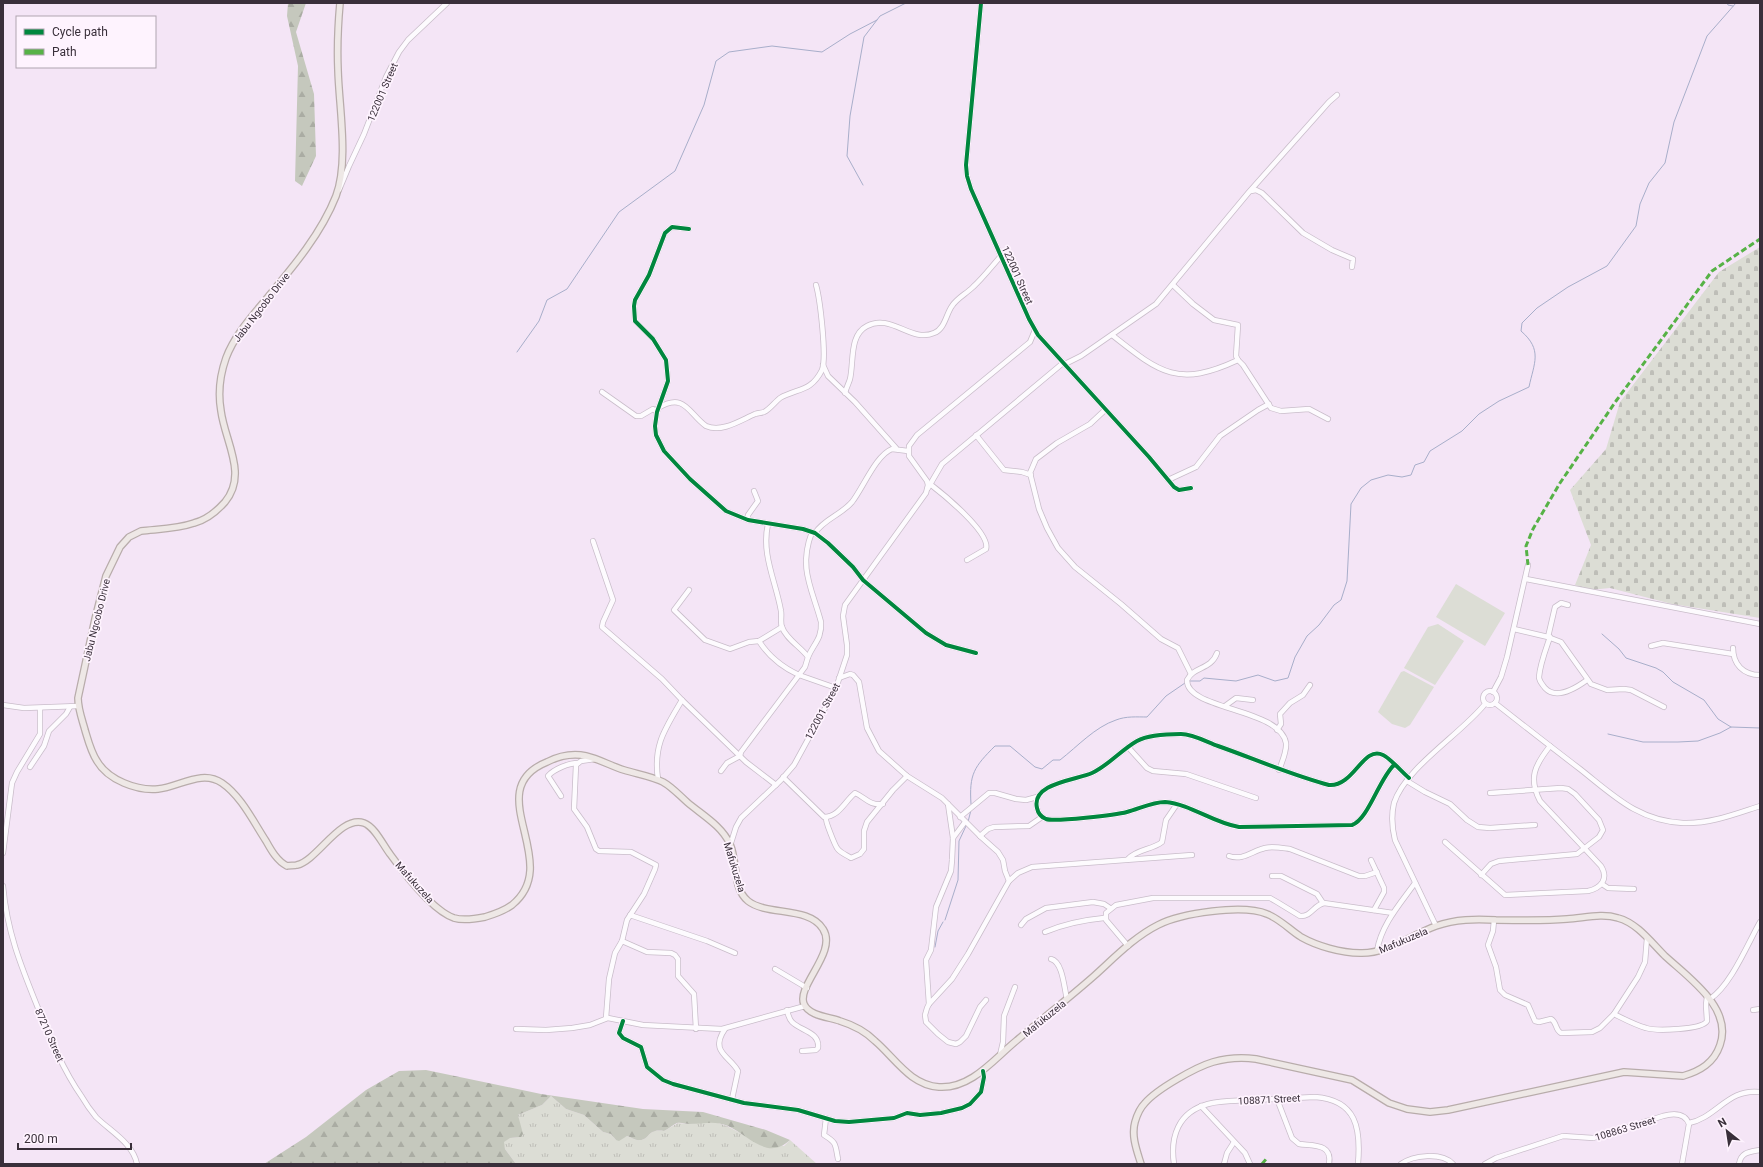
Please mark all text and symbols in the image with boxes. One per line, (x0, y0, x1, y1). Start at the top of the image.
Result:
legend (16, 16, 156, 68)
text: Cycle path (52, 25, 108, 39)
text: Path (52, 45, 77, 59)
street label: 122001 Street (365, 61, 400, 123)
street label: 122001 Street (1000, 244, 1035, 306)
street label: Jabu Ngcobo Drive (231, 271, 292, 344)
street label: Jabu Ngcobo Drive (81, 578, 112, 662)
street label: 122001 Street (803, 681, 842, 741)
street label: Mafukuzela (722, 841, 747, 894)
street label: Mafukuzela (393, 859, 436, 905)
street label: Mafukuzela (1377, 925, 1429, 956)
street label: Mafukuzela (1021, 998, 1068, 1039)
street label: 87210 Street (33, 1007, 66, 1063)
street label: 108871 Street (1237, 1092, 1301, 1107)
north arrow (1707, 1111, 1747, 1151)
street label: 108863 Street (1594, 1114, 1657, 1143)
text: N (1716, 1115, 1729, 1130)
scale bar (18, 1125, 131, 1151)
text: 200 m (24, 1132, 58, 1146)

